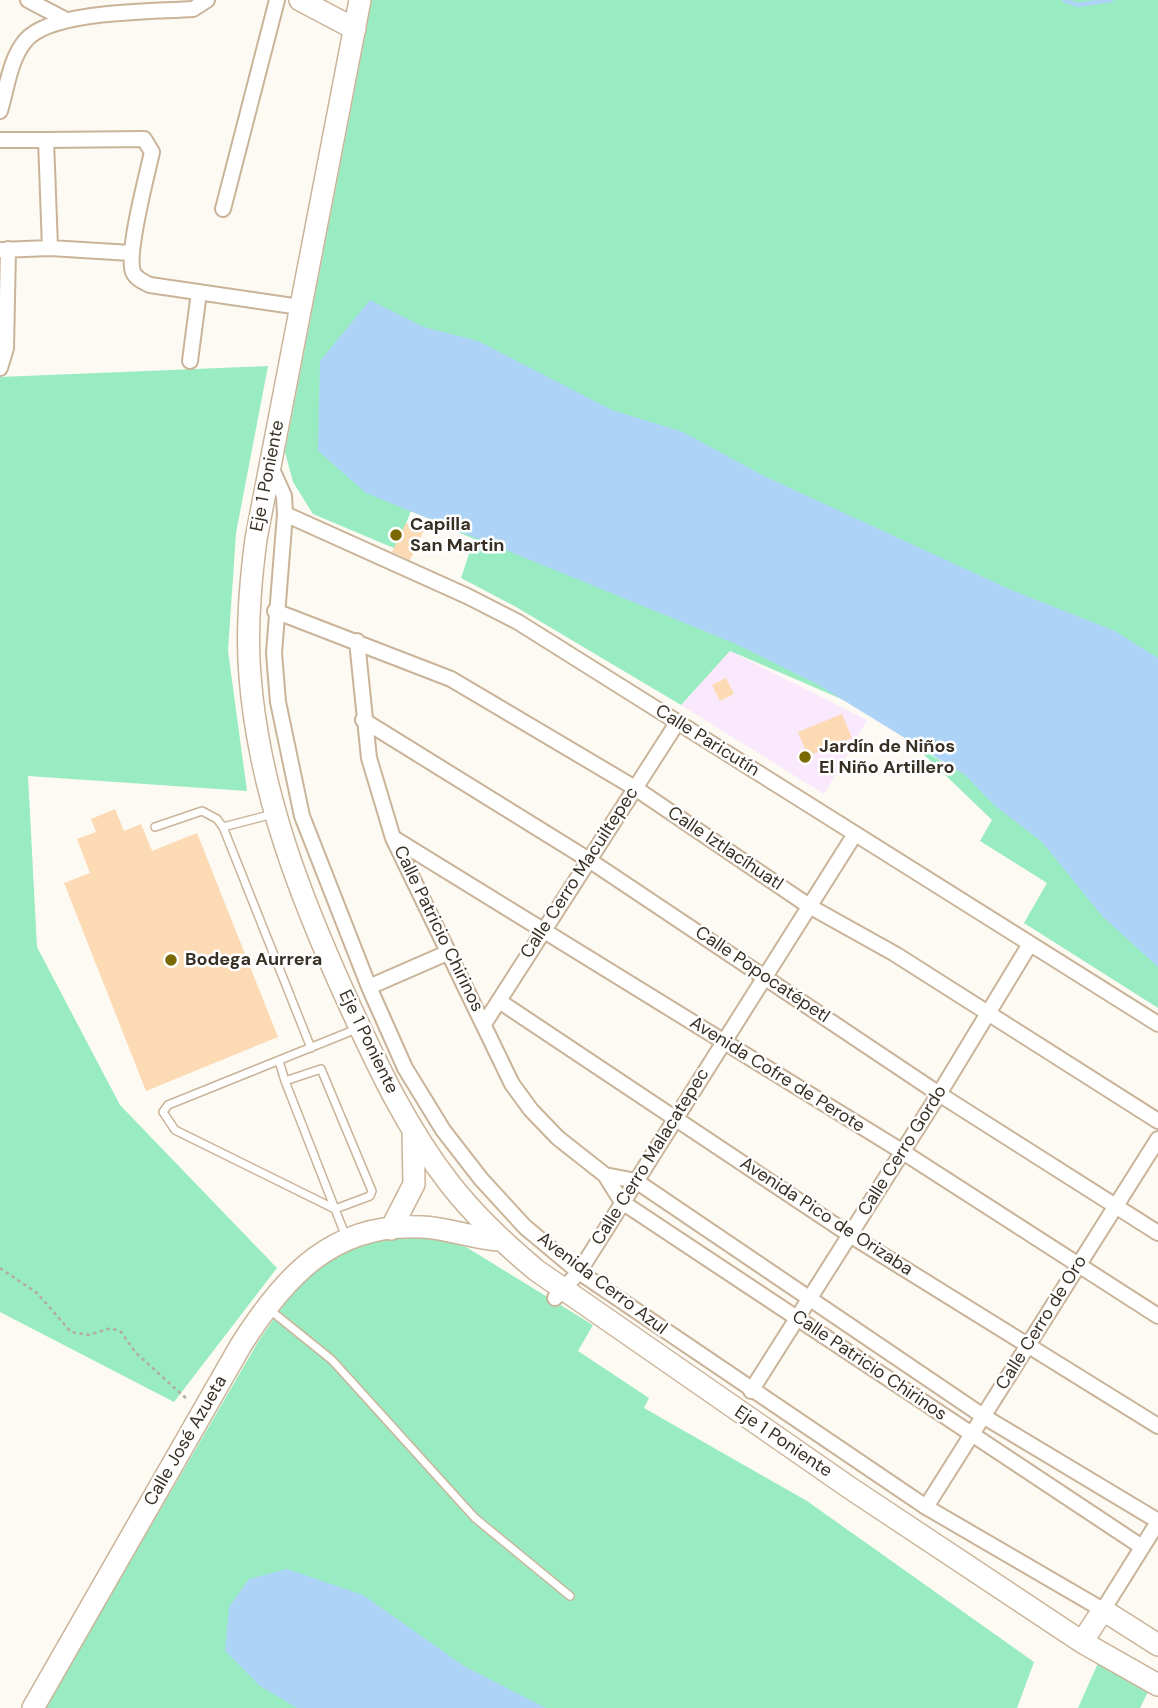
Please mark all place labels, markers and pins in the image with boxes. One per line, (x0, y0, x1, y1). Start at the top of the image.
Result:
place label: Capilla San Martin (410, 514, 504, 556)
marker: Capilla San Martin (388, 527, 404, 543)
place label: Jardín de Niños El Niño Artillero (819, 736, 955, 778)
marker: Jardín de Niños El Niño Artillero (797, 749, 813, 765)
place label: Bodega Aurrera (185, 949, 322, 971)
marker: Bodega Aurrera (163, 952, 179, 968)

